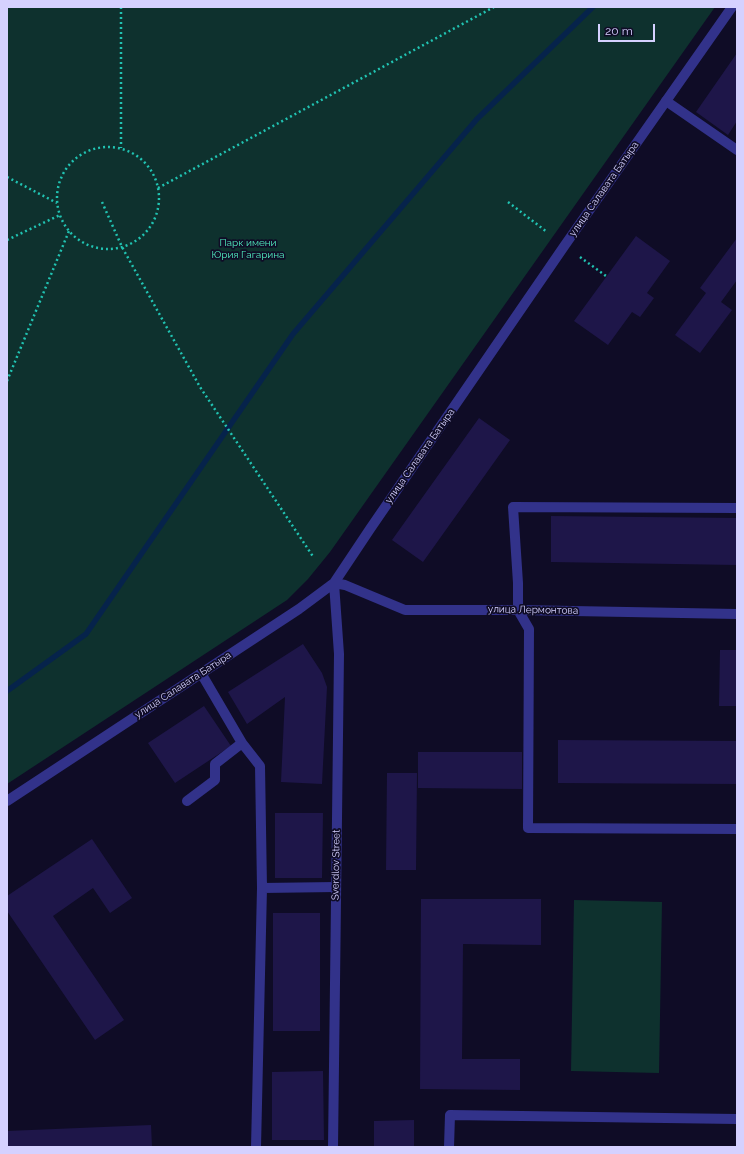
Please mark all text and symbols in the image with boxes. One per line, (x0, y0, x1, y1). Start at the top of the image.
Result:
scale bar (600, 16, 657, 42)
text: 20 m (605, 24, 633, 38)
street label: улица Салавата Батыра (567, 139, 641, 239)
park label: Парк имени Юрия Гагарина (211, 237, 285, 260)
street label: улица Салавата Батыра (383, 406, 457, 506)
street label: улица Лермонтова (488, 603, 578, 617)
street label: улица Салавата Батыра (132, 649, 234, 721)
street label: Sverdlov Street (329, 830, 343, 900)

